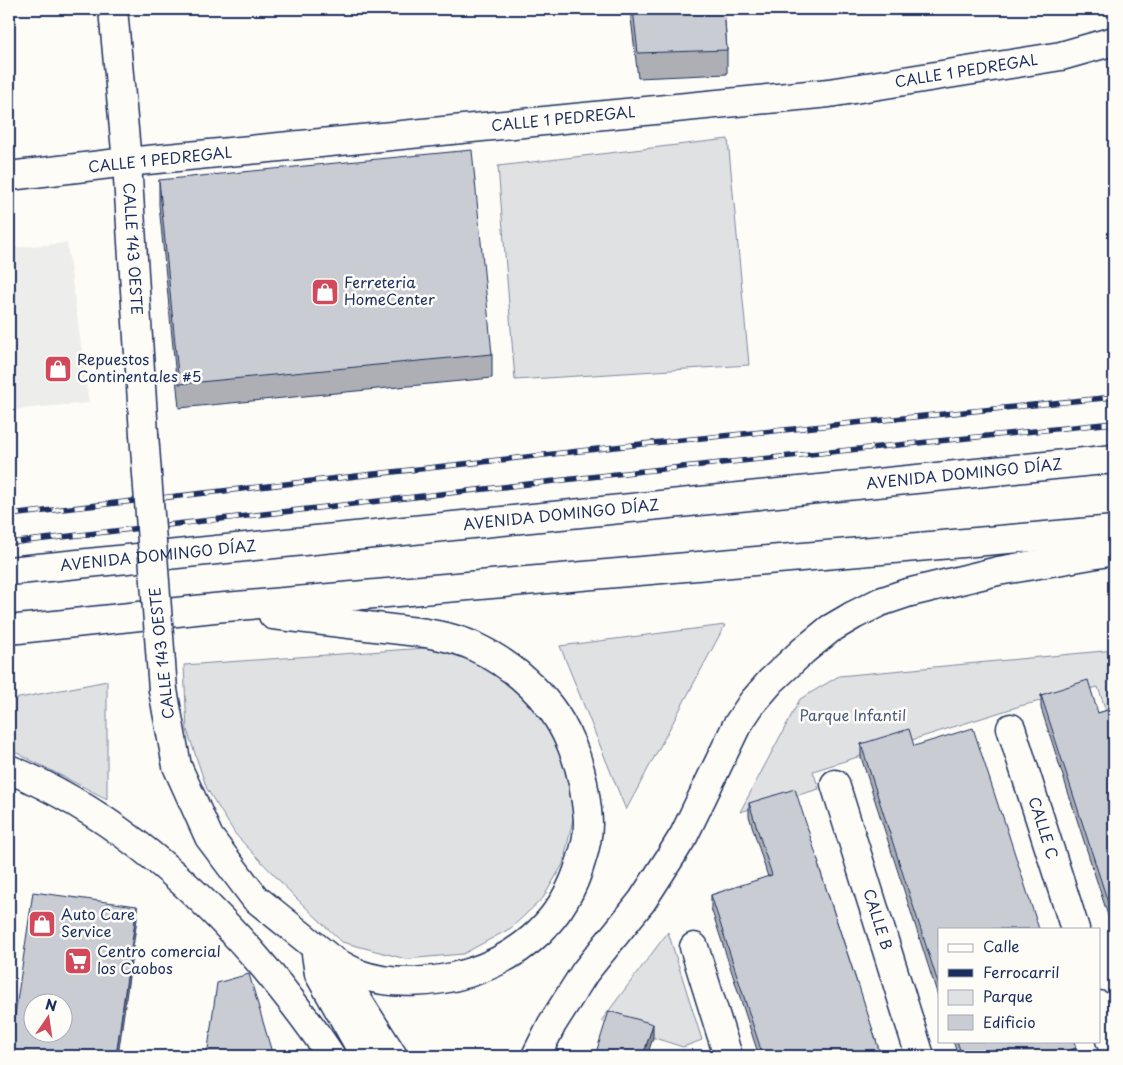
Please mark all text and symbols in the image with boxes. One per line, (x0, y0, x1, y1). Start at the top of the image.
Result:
street label: CALLE 1 PEDREGAL (893, 47, 1039, 92)
street label: CALLE 1 PEDREGAL (490, 99, 636, 136)
street label: CALLE 1 PEDREGAL (87, 140, 233, 177)
street label: CALLE 143 OESTE (118, 182, 150, 316)
place label: Ferreteria HomeCenter (344, 270, 435, 310)
shop icon: Ferreteria HomeCenter (310, 277, 340, 307)
place label: Repuestos Continentales #5 (77, 347, 201, 387)
shop icon: Repuestos Continentales #5 (43, 354, 73, 384)
street label: AVENIDA DOMINGO DÍAZ (865, 451, 1063, 494)
street label: AVENIDA DOMINGO DÍAZ (462, 492, 660, 535)
street label: AVENIDA DOMINGO DÍAZ (59, 533, 257, 576)
street label: CALLE 143 OESTE (142, 586, 179, 720)
park label: Parque Infantil (800, 703, 906, 726)
street label: CALLE C (1024, 793, 1065, 862)
street label: CALLE B (858, 886, 899, 953)
place label: Auto Care Service (61, 902, 135, 942)
shop icon: Auto Care Service (27, 909, 57, 939)
legend (938, 928, 1100, 1042)
text: Calle (983, 934, 1020, 957)
place label: Centro comercial los Caobos (97, 939, 221, 979)
supermarket icon: Centro comercial los Caobos (63, 946, 93, 976)
text: Ferrocarril (983, 960, 1060, 983)
text: Parque (983, 984, 1033, 1007)
north arrow (22, 992, 72, 1042)
text: N (43, 993, 59, 1016)
text: Edificio (983, 1010, 1036, 1033)

